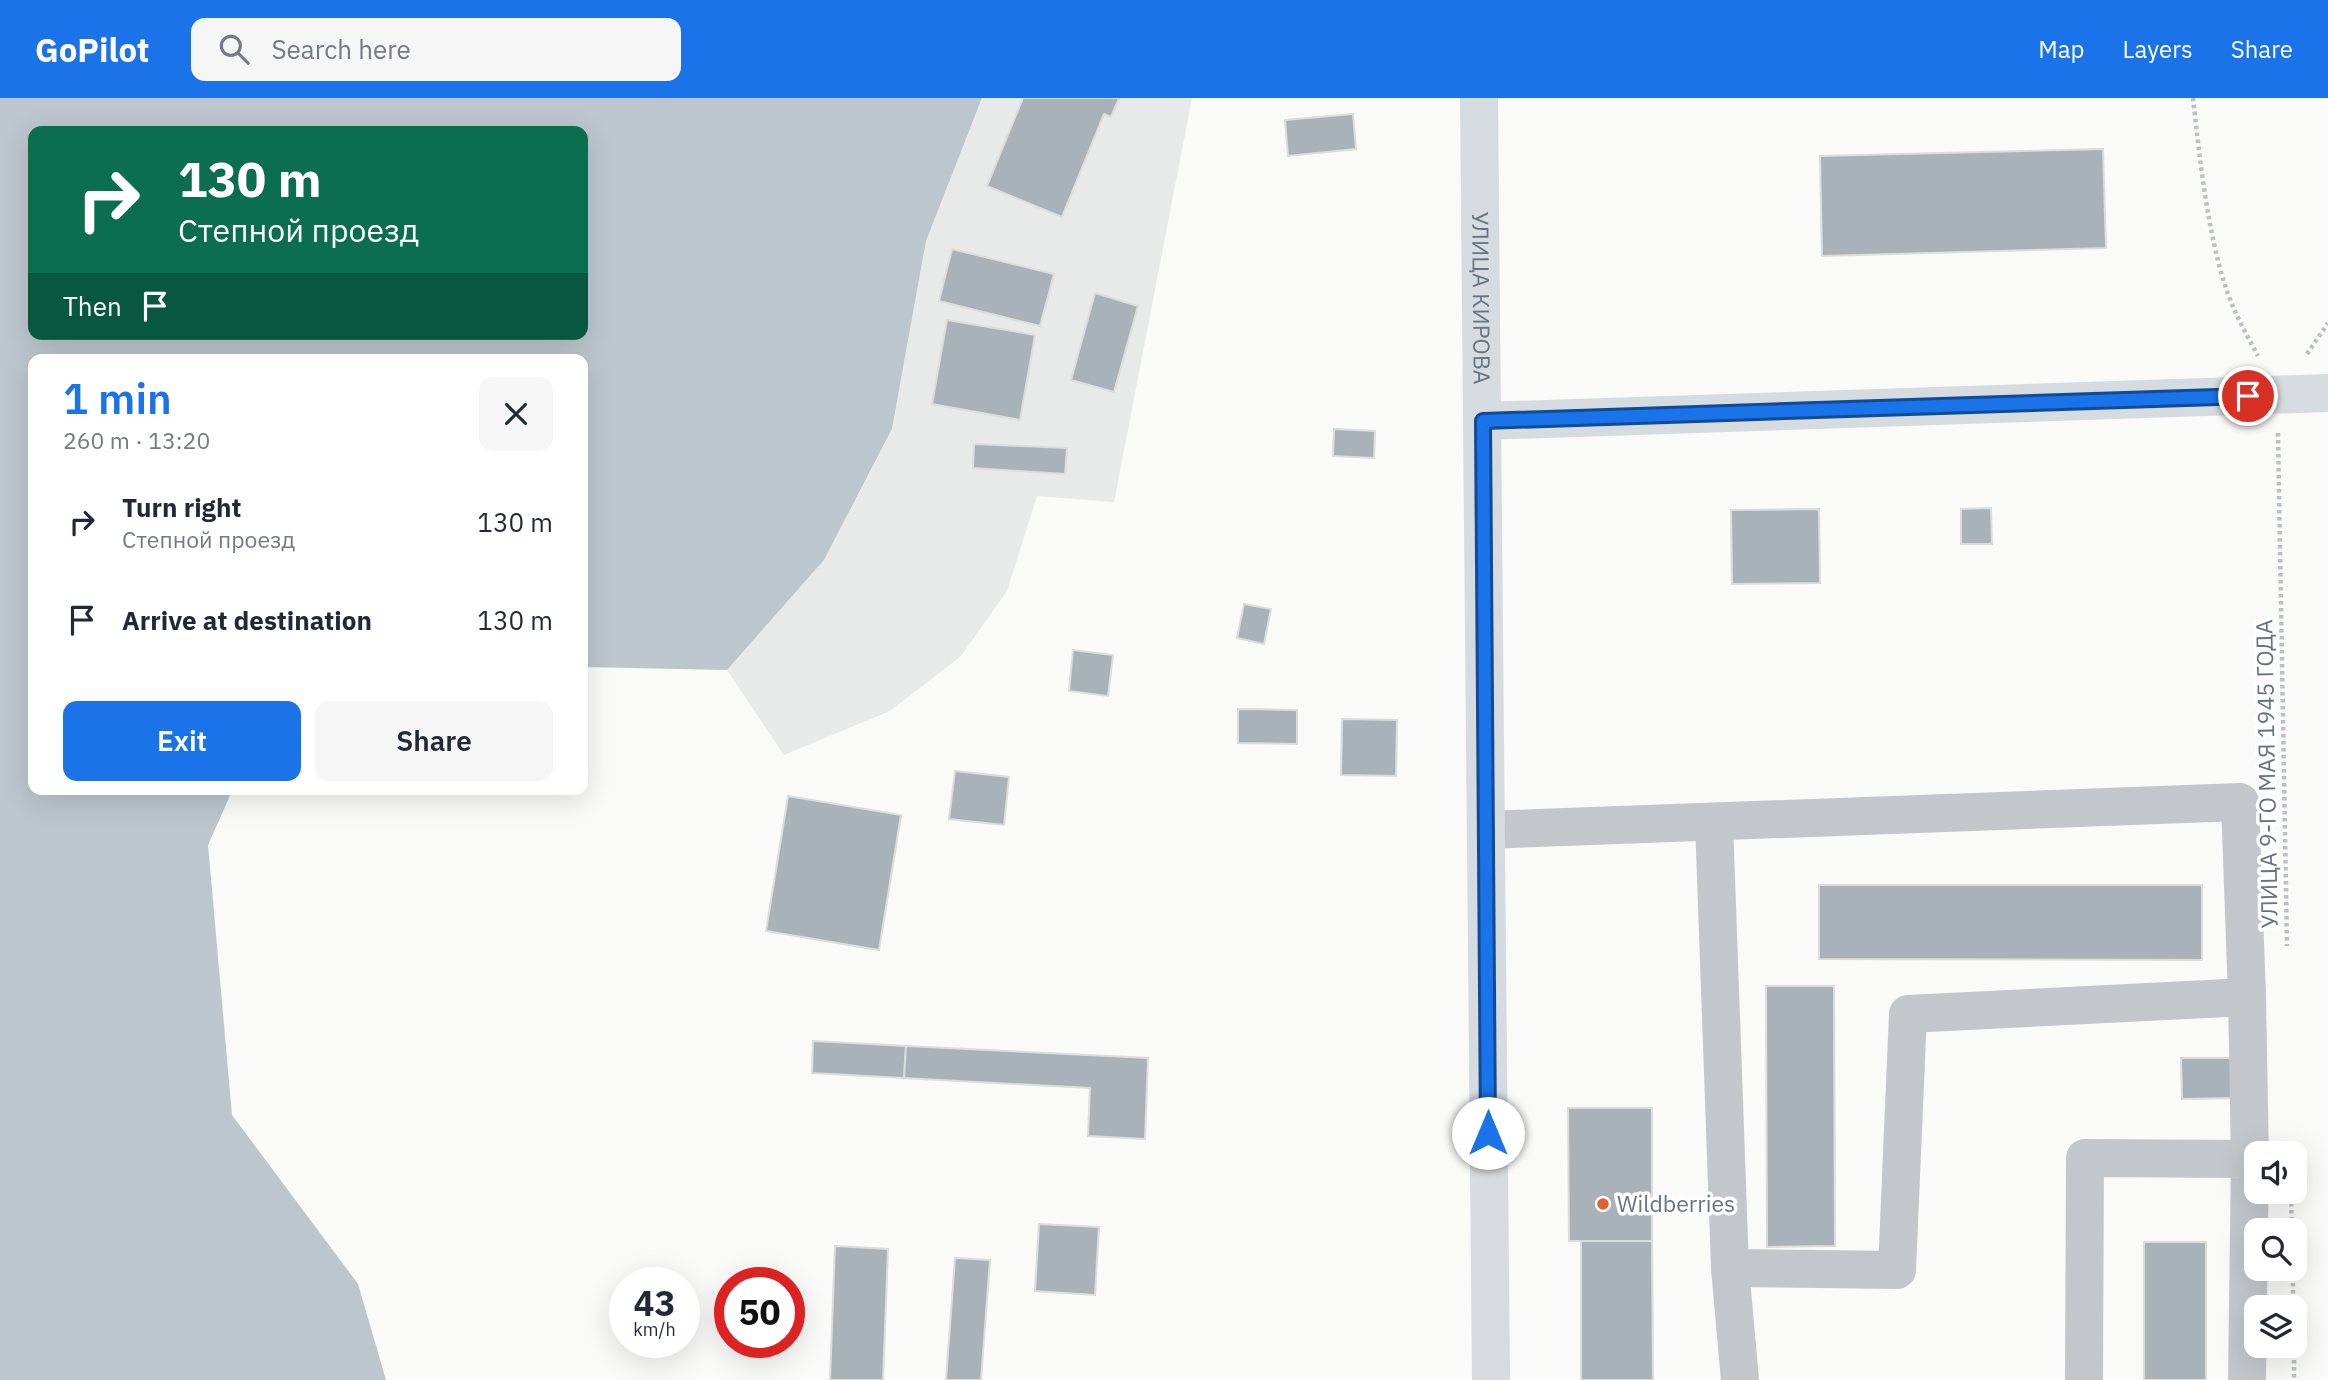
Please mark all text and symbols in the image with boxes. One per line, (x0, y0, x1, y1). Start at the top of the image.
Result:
search box (191, 18, 681, 81)
text: GoPilot (35, 28, 149, 71)
icon: search (215, 30, 253, 68)
text: Search here (271, 32, 411, 66)
text: Map (2038, 33, 2085, 65)
text: Layers (2123, 33, 2193, 65)
text: Share (2231, 33, 2293, 65)
text: 130 m (178, 147, 322, 210)
icon: right (63, 154, 154, 245)
text: Степной проезд (178, 209, 419, 251)
street label: УЛИЦА КИРОВА (1466, 211, 1498, 385)
icon: arrive (136, 287, 174, 325)
text: Then (63, 289, 122, 323)
pin (2218, 366, 2278, 426)
text: 1 min (63, 371, 172, 426)
button: close (479, 377, 553, 451)
icon: arrive (2229, 377, 2267, 415)
text: 260 m · 13:20 (63, 425, 210, 455)
text: Turn right (122, 490, 241, 524)
icon: right (63, 503, 101, 541)
text: 130 m (477, 505, 553, 539)
text: Степной проезд (122, 524, 295, 554)
icon: arrive (63, 601, 101, 639)
text: Arrive at destination (122, 603, 372, 637)
text: 130 m (477, 603, 553, 637)
street label: УЛИЦА 9-ГО МАЯ 1945 ГОДА (2248, 619, 2284, 929)
button: Exit (63, 701, 301, 781)
button: Share (315, 701, 553, 781)
position arrow (1451, 1096, 1525, 1170)
map controls (2244, 1141, 2307, 1358)
button: sound (2244, 1141, 2307, 1204)
place label: Wildberries (1617, 1188, 1735, 1218)
marker: Wildberries (1595, 1196, 1611, 1212)
button: search (2244, 1218, 2307, 1281)
speed limit sign: 50 (714, 1267, 805, 1358)
text: 43 (633, 1280, 676, 1326)
button: layers (2244, 1295, 2307, 1358)
text: km/h (633, 1318, 676, 1341)

